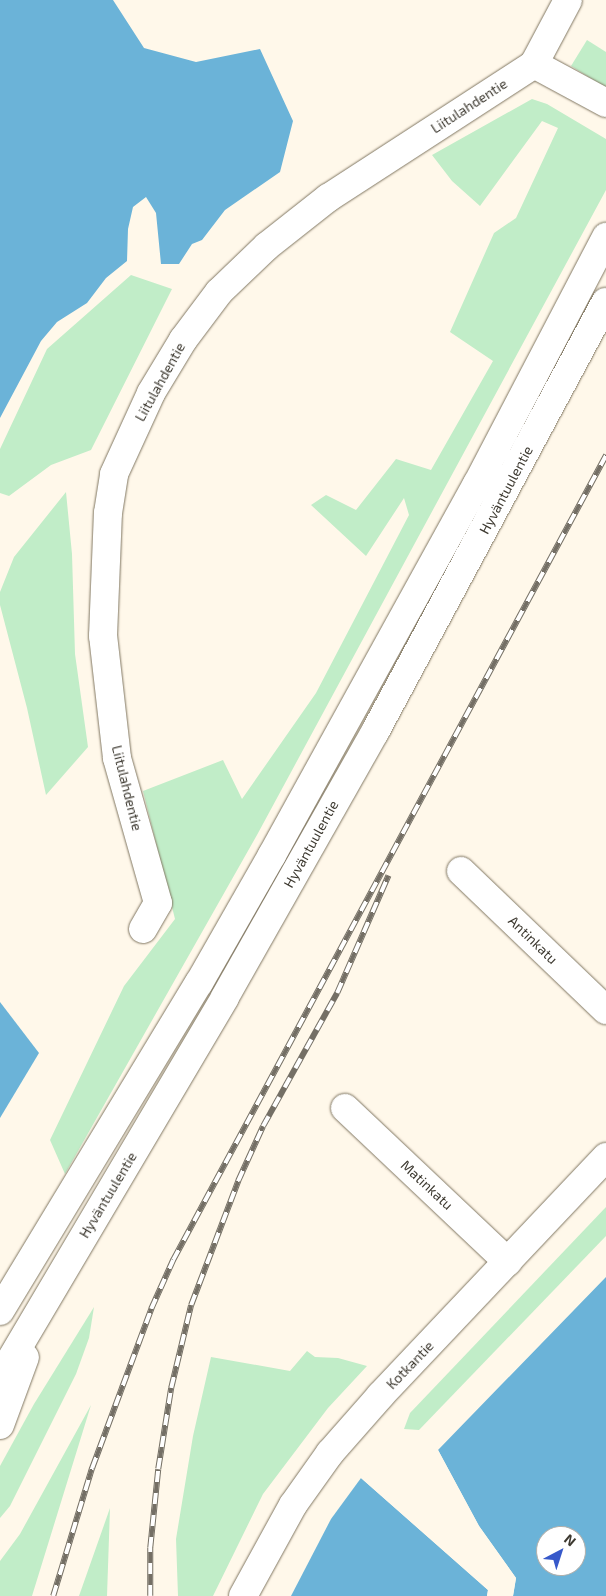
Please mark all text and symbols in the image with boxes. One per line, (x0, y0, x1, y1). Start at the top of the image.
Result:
street label: Liitulahdentie (428, 75, 510, 137)
street label: Liitulahdentie (131, 340, 189, 424)
street label: Hyväntuulentie (476, 443, 536, 537)
street label: Liitulahdentie (108, 744, 146, 832)
street label: Hyväntuulentie (280, 797, 342, 891)
street label: Antinkatu (505, 912, 561, 968)
street label: Hyväntuulentie (76, 1149, 140, 1241)
street label: Matinkatu (397, 1157, 457, 1213)
street label: Kotkantie (383, 1337, 437, 1393)
north arrow (536, 1526, 586, 1576)
text: N (561, 1530, 580, 1550)

